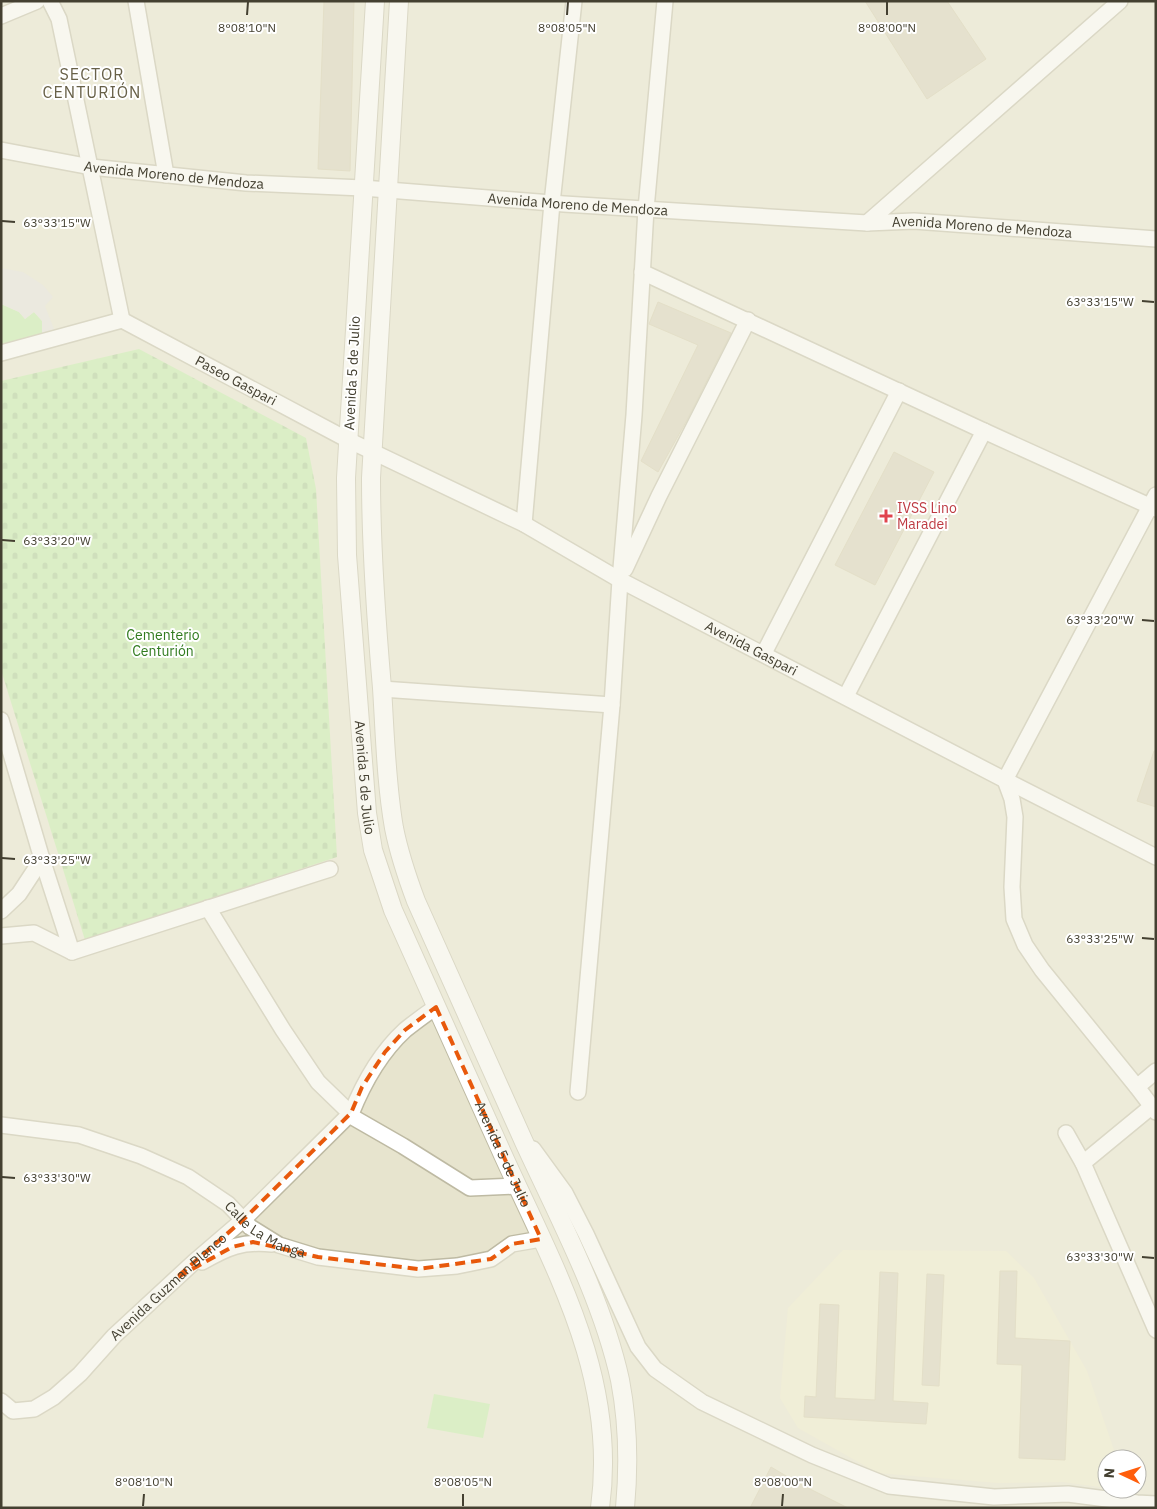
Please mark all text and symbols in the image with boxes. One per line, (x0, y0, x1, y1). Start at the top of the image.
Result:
text: 8°08'10"N (218, 20, 276, 35)
text: 8°08'05"N (538, 20, 596, 35)
text: 8°08'00"N (858, 20, 916, 35)
district label: SECTOR CENTURIÓN (43, 64, 141, 102)
street label: Avenida Moreno de Mendoza (83, 157, 265, 193)
street label: Avenida Moreno de Mendoza (487, 189, 669, 220)
street label: Avenida Moreno de Mendoza (892, 212, 1073, 242)
text: 63°33'15"W (23, 215, 91, 230)
text: 63°33'15"W (1066, 294, 1134, 309)
street label: Avenida 5 de Julio (340, 315, 364, 431)
street label: Paseo Gaspari (192, 351, 280, 410)
place label: IVSS Lino Maradei (897, 499, 957, 533)
marker: IVSS Lino Maradei (879, 509, 893, 523)
text: 63°33'20"W (23, 533, 91, 548)
text: 63°33'20"W (1066, 612, 1134, 627)
street label: Avenida Gaspari (702, 617, 801, 680)
park label: Cementerio Centurión (126, 626, 200, 660)
street label: Avenida 5 de Julio (351, 720, 379, 836)
text: 63°33'25"W (23, 852, 91, 867)
text: 63°33'25"W (1066, 931, 1134, 946)
street label: Avenida 5 de Julio (471, 1098, 535, 1210)
text: 63°33'30"W (23, 1170, 91, 1185)
street label: Calle La Manga (221, 1197, 308, 1262)
street label: Avenida Guzman Blanco (106, 1229, 231, 1344)
text: 63°33'30"W (1066, 1249, 1134, 1264)
north arrow (1097, 1449, 1147, 1499)
text: N (1100, 1467, 1118, 1479)
text: 8°08'10"N (115, 1474, 173, 1489)
text: 8°08'05"N (434, 1474, 492, 1489)
text: 8°08'00"N (754, 1474, 812, 1489)

